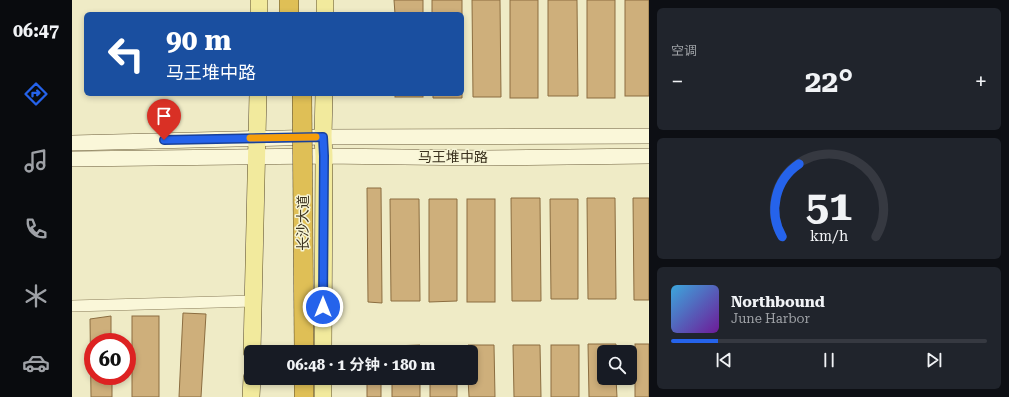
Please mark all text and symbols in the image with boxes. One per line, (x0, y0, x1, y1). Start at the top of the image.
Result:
text: 06:47 (13, 20, 59, 41)
text: 90 m (166, 24, 231, 57)
icon: left (100, 28, 152, 80)
text: 空调 (671, 43, 697, 58)
text: 马王堆中路 (166, 62, 256, 83)
text: 22° (805, 64, 853, 99)
text: − (671, 69, 683, 94)
text: + (975, 69, 987, 94)
icon: directions (22, 80, 50, 108)
pin (147, 99, 181, 140)
icon: arrive (153, 105, 175, 127)
icon: music (22, 147, 50, 175)
street label: 马王堆中路 (418, 149, 488, 165)
text: 51 (806, 180, 852, 229)
street label: 长沙大道 (295, 195, 311, 251)
icon: phone (22, 215, 50, 243)
text: km/h (810, 227, 848, 243)
icon: climate (22, 282, 50, 310)
position arrow (302, 286, 344, 328)
text: Northbound (731, 293, 825, 311)
text: June Harbor (731, 311, 810, 326)
speed limit sign: 60 (84, 333, 136, 385)
map controls (597, 345, 637, 385)
button: search (597, 345, 637, 385)
icon: car (22, 349, 50, 377)
icon: previous (713, 349, 735, 371)
icon: pause (818, 349, 840, 371)
icon: next (923, 349, 945, 371)
text: 06:48 · 1 分钟 · 180 m (287, 356, 435, 374)

